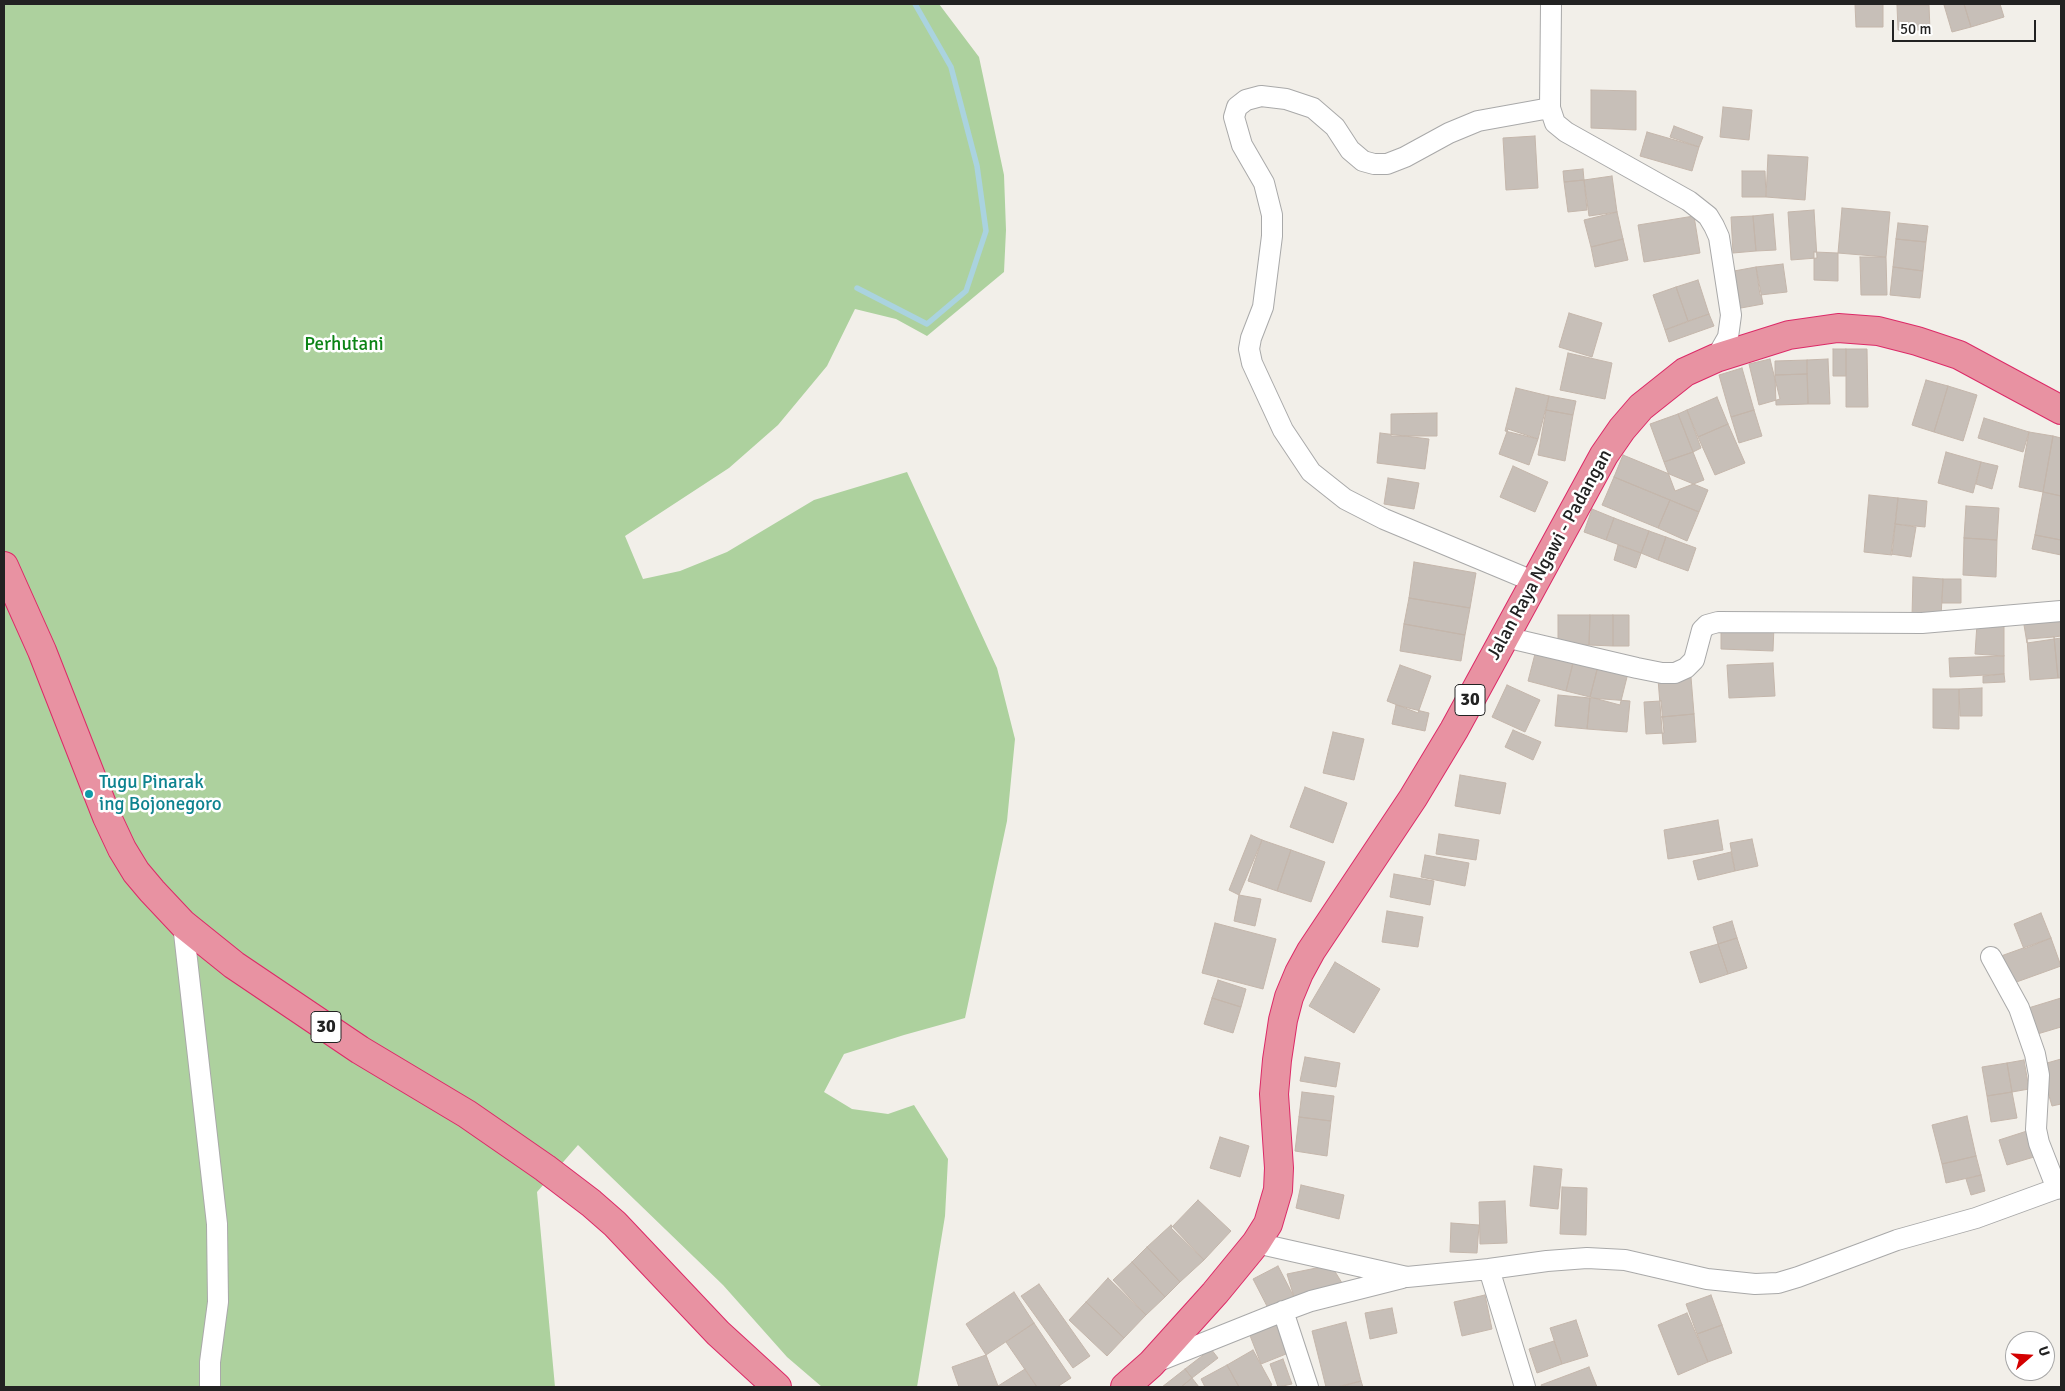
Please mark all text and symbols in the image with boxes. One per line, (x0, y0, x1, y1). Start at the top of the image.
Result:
scale bar (1895, 10, 2039, 42)
text: 50 m (1900, 20, 1931, 38)
park label: Perhutani (304, 334, 384, 356)
street label: Jalan Raya Ngawi - Padangan (1483, 446, 1617, 664)
road number: 30 (1455, 684, 1485, 716)
place label: Tugu Pinarak ing Bojonegoro (99, 772, 222, 816)
marker: Tugu Pinarak ing Bojonegoro (83, 788, 95, 800)
road number: 30 (311, 1012, 341, 1042)
north arrow (2005, 1331, 2055, 1381)
text: U (2034, 1344, 2053, 1359)

